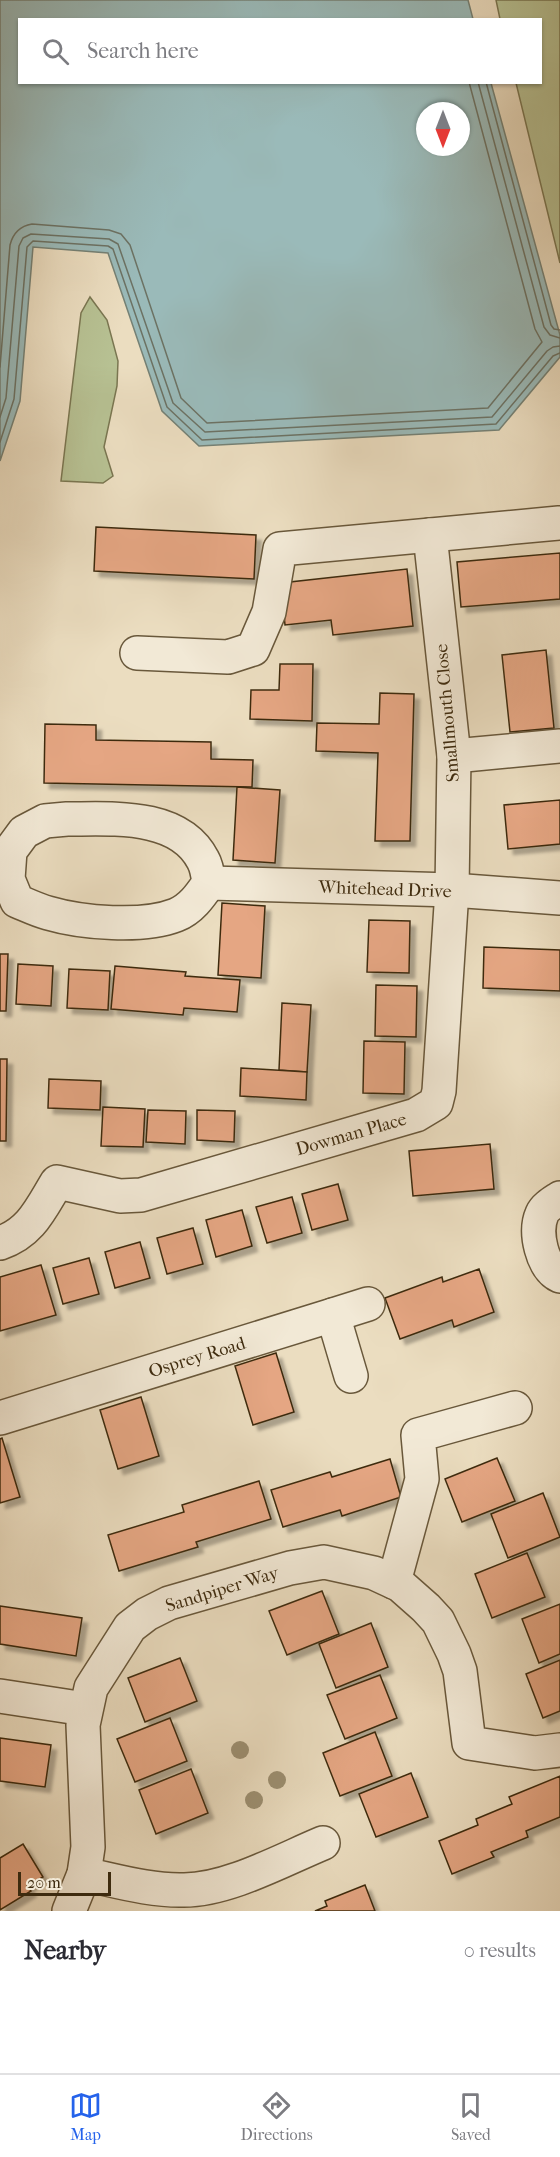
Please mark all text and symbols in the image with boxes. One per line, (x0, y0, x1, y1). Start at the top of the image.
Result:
search box (18, 18, 542, 84)
icon: search (39, 35, 72, 68)
text: Search here (87, 38, 199, 64)
north arrow (416, 102, 470, 156)
street label: Smallmouth Close (431, 643, 464, 783)
street label: Whitehead Drive (317, 877, 452, 902)
street label: Dowman Place (293, 1109, 409, 1160)
street label: Osprey Road (146, 1333, 248, 1382)
street label: Sandpiper Way (163, 1562, 283, 1617)
scale bar (18, 1869, 111, 1896)
text: 20 m (27, 1873, 61, 1892)
text: Nearby (24, 1935, 106, 1966)
text: 0 results (464, 1939, 536, 1962)
tab: Map (69, 2089, 102, 2144)
tab: Directions (241, 2089, 313, 2144)
tab: Saved (451, 2089, 491, 2144)

